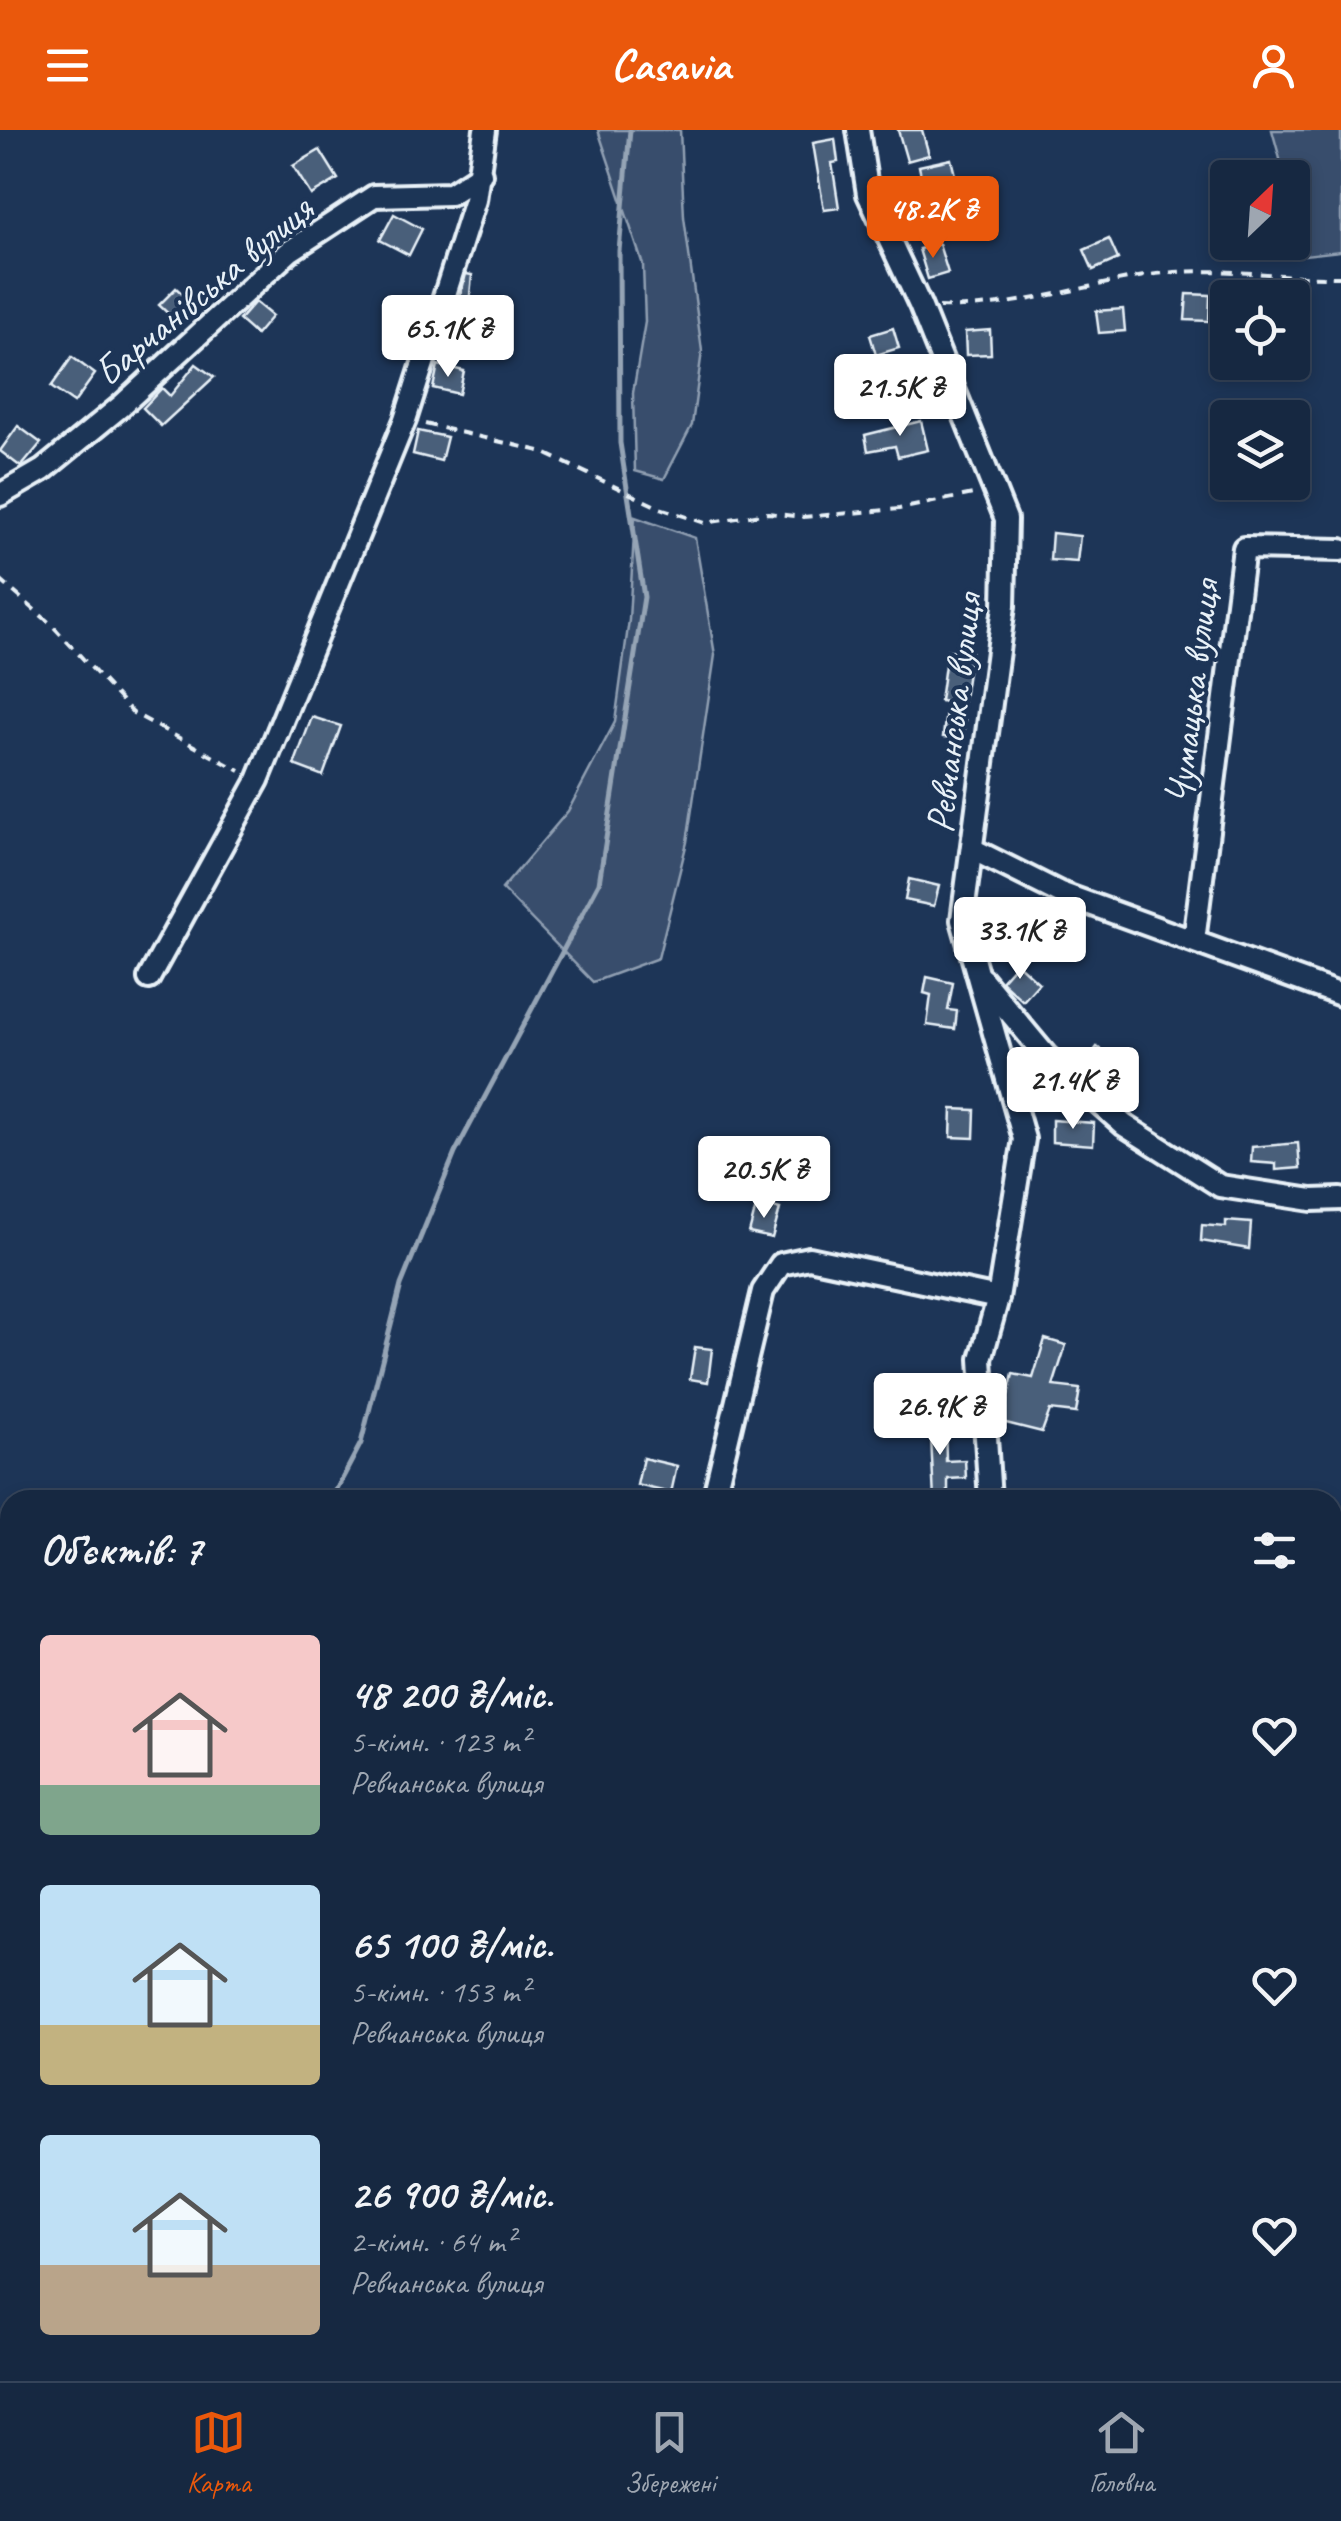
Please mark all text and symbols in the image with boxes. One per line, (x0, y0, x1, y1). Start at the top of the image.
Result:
text: Casavia (611, 37, 730, 94)
icon: menu (40, 38, 95, 93)
icon: person (1246, 38, 1301, 93)
north arrow (1210, 160, 1310, 260)
map controls (1210, 160, 1310, 500)
pin: 48.2K ₴ (841, 176, 1025, 261)
street label: Барчанівська вулиця (84, 183, 325, 397)
text: 48.2K ₴ (889, 188, 977, 229)
button: locate (1210, 280, 1310, 380)
pin: 65.1K ₴ (356, 295, 540, 380)
text: 65.1K ₴ (404, 307, 492, 348)
pin: 21.5K ₴ (808, 354, 992, 439)
text: 21.5K ₴ (856, 366, 944, 407)
button: layers (1210, 400, 1310, 500)
street label: Чумацька вулиця (1153, 574, 1231, 807)
street label: Ревчанська вулиця (915, 588, 994, 835)
pin: 33.1K ₴ (928, 897, 1112, 982)
text: 33.1K ₴ (976, 909, 1064, 950)
pin: 21.4K ₴ (981, 1047, 1165, 1132)
text: 21.4K ₴ (1029, 1059, 1117, 1100)
pin: 20.5K ₴ (672, 1136, 856, 1221)
text: 20.5K ₴ (720, 1148, 808, 1189)
pin: 26.9K ₴ (848, 1373, 1032, 1458)
text: 26.9K ₴ (896, 1385, 984, 1426)
icon: filters (1247, 1523, 1302, 1578)
text: Об’єктів: 7 (40, 1524, 202, 1577)
text: 48 200 ₴/міс. (350, 1668, 553, 1721)
icon: home (120, 1675, 240, 1795)
icon: heart (1247, 1708, 1302, 1763)
text: 5-кімн. · 123 m² (350, 1721, 529, 1762)
text: Ревчанська вулиця (350, 1762, 542, 1803)
text: 65 100 ₴/міс. (350, 1918, 553, 1971)
icon: home (120, 1925, 240, 2045)
icon: heart (1247, 1958, 1302, 2013)
text: 5-кімн. · 153 m² (350, 1971, 529, 2012)
text: Ревчанська вулиця (350, 2012, 542, 2053)
text: 26 900 ₴/міс. (350, 2168, 553, 2221)
icon: home (120, 2175, 240, 2295)
icon: heart (1247, 2208, 1302, 2263)
text: 2-кімн. · 64 m² (350, 2221, 515, 2262)
text: Ревчанська вулиця (350, 2262, 542, 2303)
tab: Карта (187, 2405, 251, 2500)
tab: Збережені (624, 2405, 715, 2500)
tab: Головна (1089, 2405, 1154, 2500)

